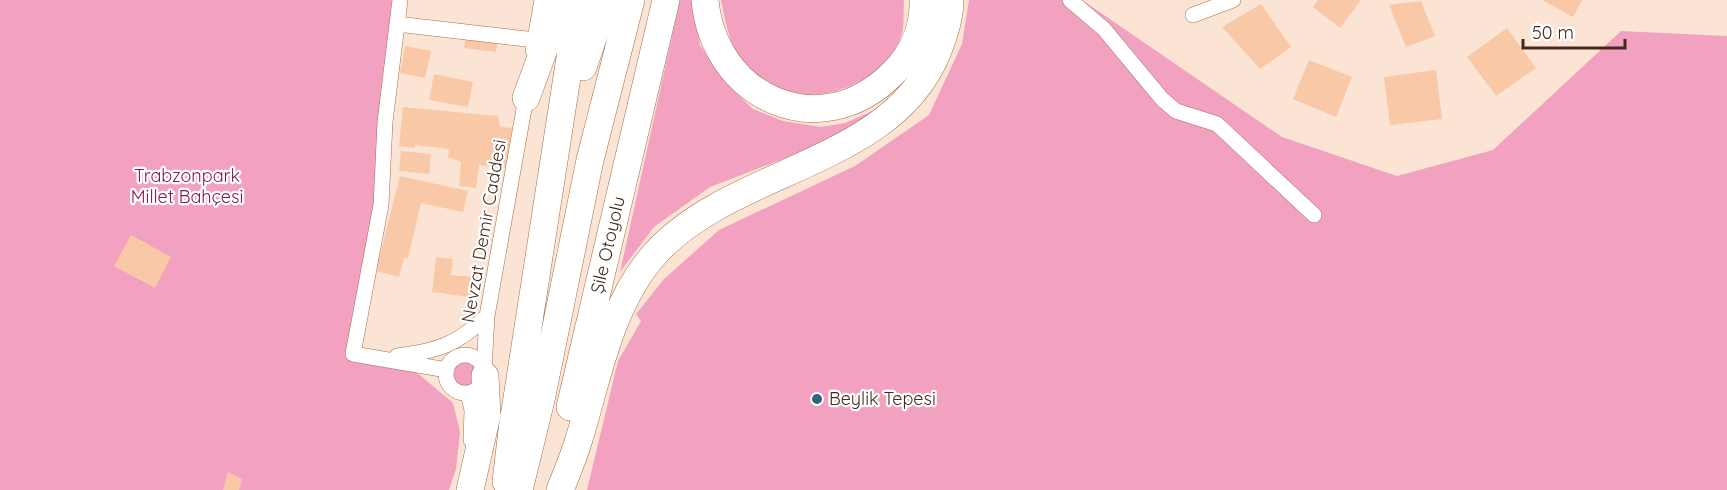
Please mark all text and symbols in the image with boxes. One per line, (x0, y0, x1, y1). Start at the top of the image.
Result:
scale bar (1523, 12, 1625, 50)
text: 50 m (1532, 21, 1574, 44)
street label: Nevzat Demir Caddesi (456, 138, 511, 324)
park label: Trabzonpark Millet Bahçesi (131, 164, 243, 208)
street label: Şile Otoyolu (585, 194, 630, 296)
place label: Beylik Tepesi (829, 387, 936, 410)
marker: Beylik Tepesi (810, 392, 824, 406)

